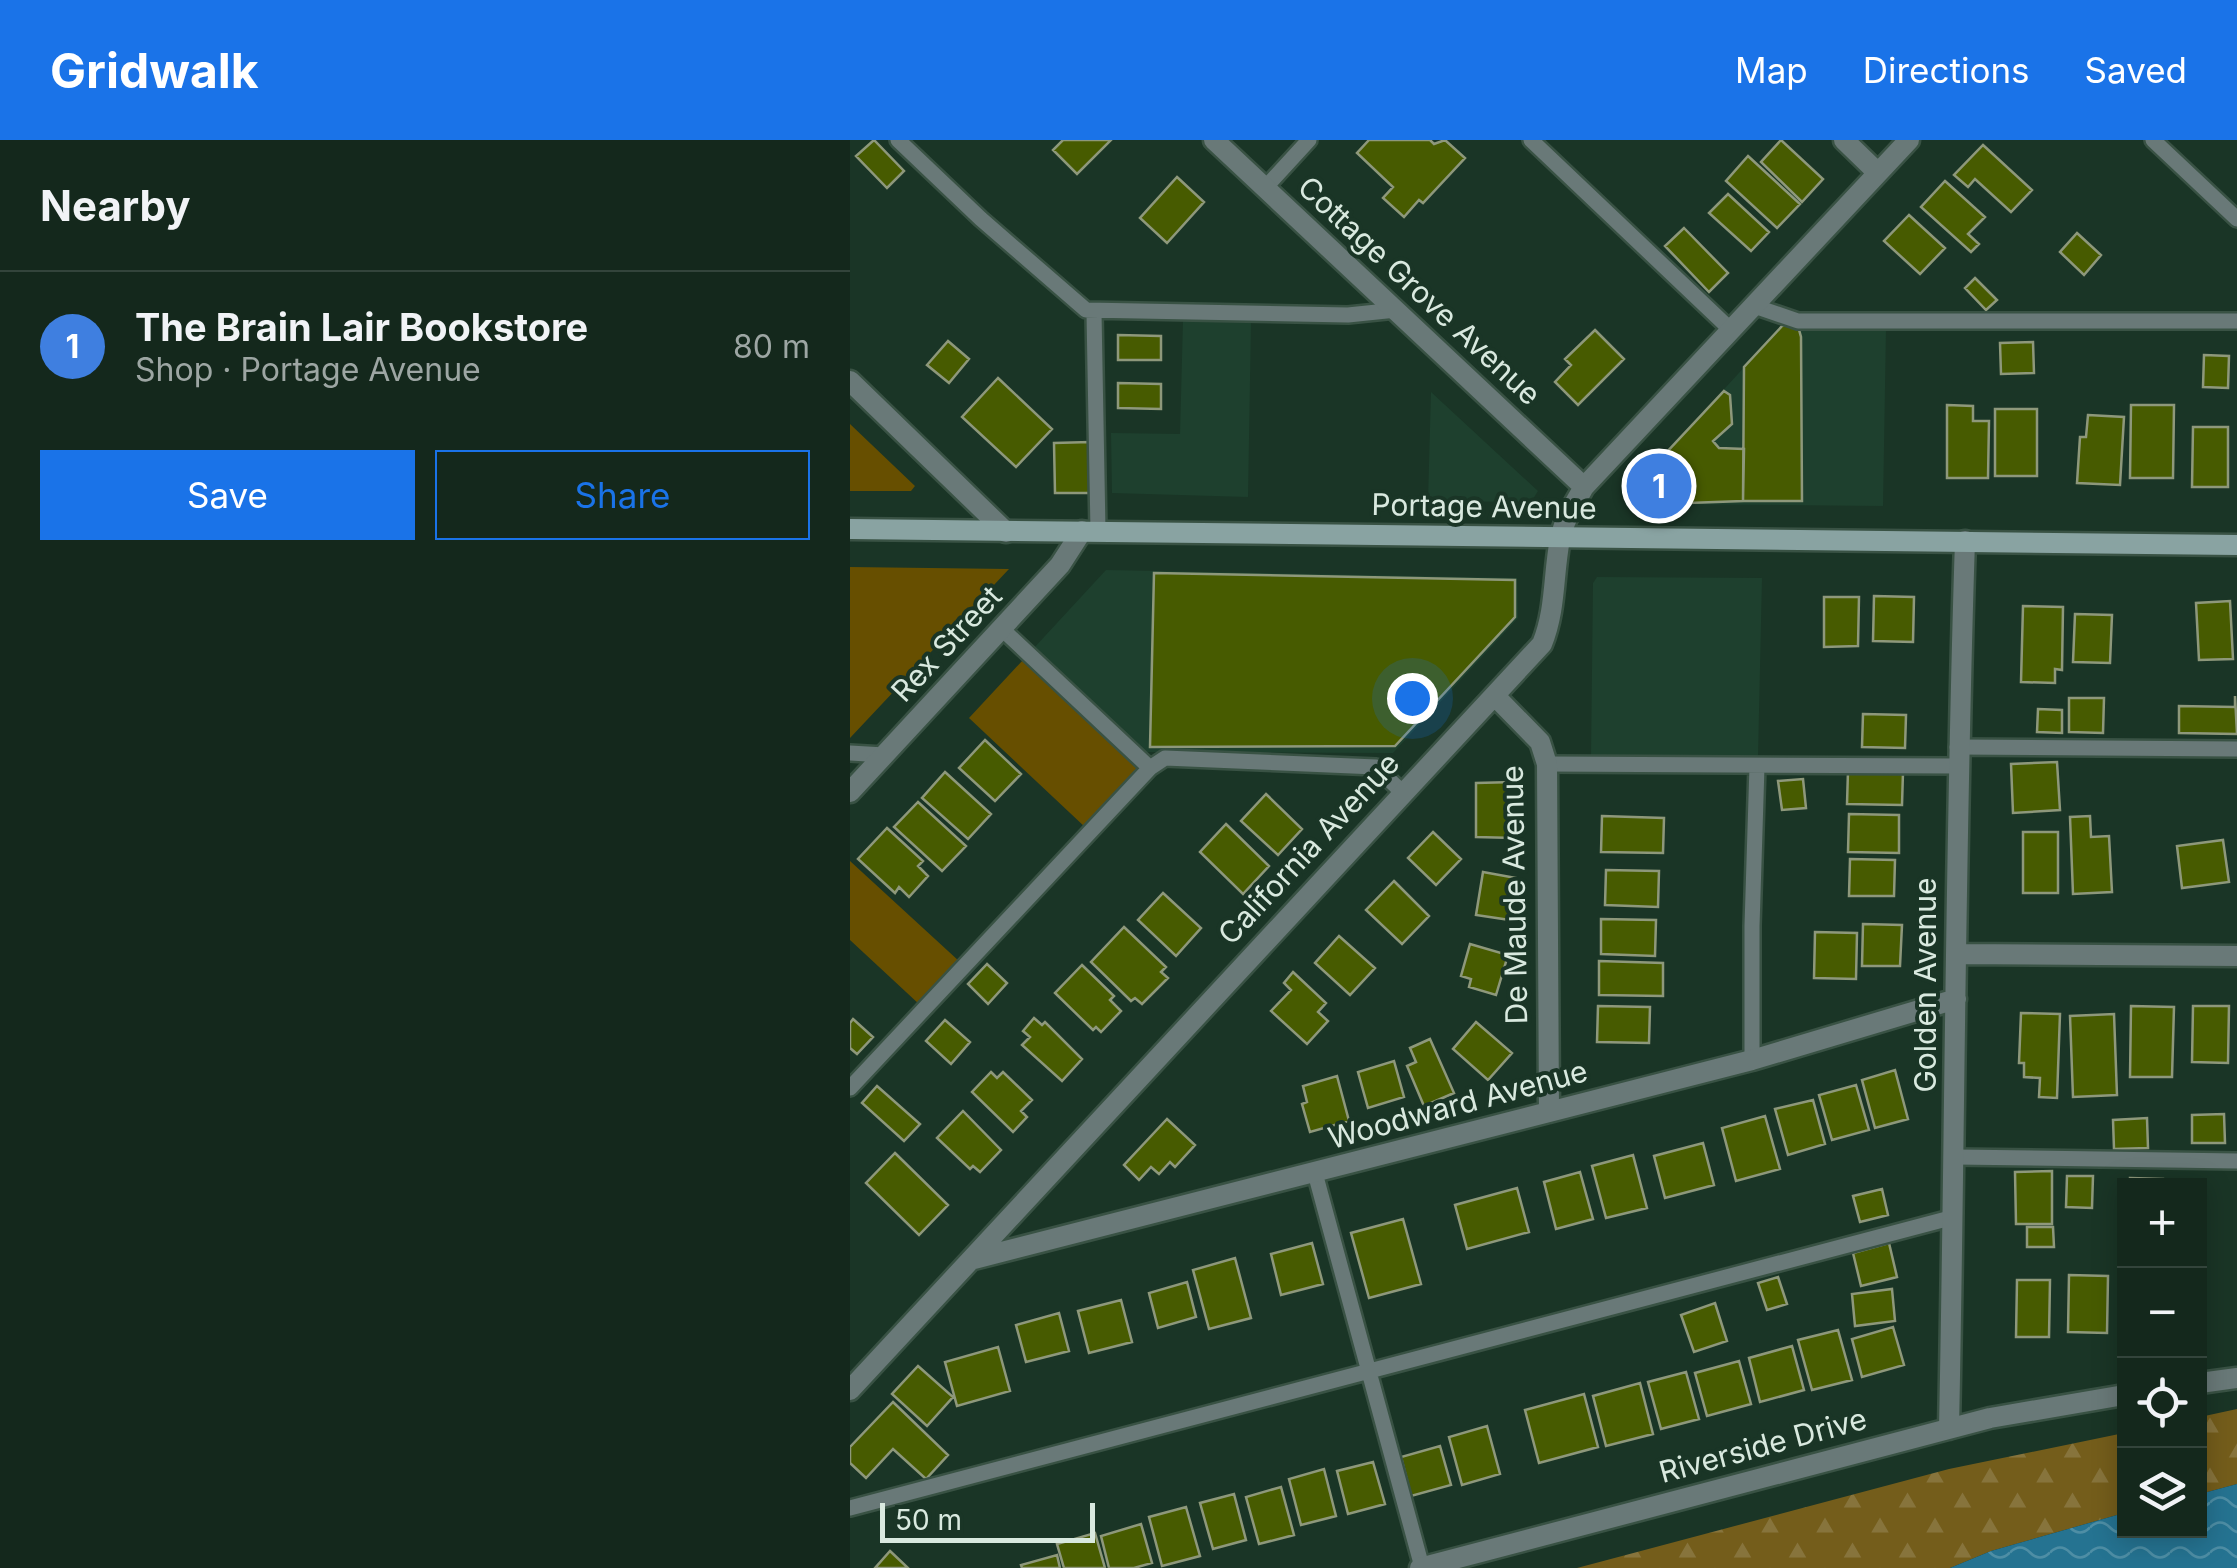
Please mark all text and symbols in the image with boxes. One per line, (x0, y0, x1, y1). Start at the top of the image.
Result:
text: Gridwalk (50, 41, 259, 100)
text: Map (1735, 49, 1808, 91)
text: Directions (1863, 49, 2030, 91)
text: Saved (2085, 49, 2187, 91)
street label: Cottage Grove Avenue (1291, 169, 1548, 412)
text: Nearby (40, 180, 191, 231)
text: The Brain Lair Bookstore (135, 304, 588, 350)
text: 1 (66, 327, 79, 366)
text: 80 m (733, 327, 810, 366)
text: Shop · Portage Avenue (135, 350, 481, 389)
pin: 1 (1626, 448, 1692, 524)
button: Save (40, 450, 415, 540)
button: Share (435, 450, 810, 540)
street label: Portage Avenue (1371, 486, 1597, 526)
street label: Rex Street (884, 578, 1009, 709)
your location (1387, 673, 1438, 724)
street label: California Avenue (1210, 745, 1406, 952)
street label: De Maude Avenue (1494, 765, 1534, 1025)
street label: Golden Avenue (1907, 877, 1943, 1093)
street label: Woodward Avenue (1324, 1052, 1591, 1156)
map controls (2117, 1178, 2207, 1538)
button: + (2117, 1178, 2207, 1268)
button: − (2117, 1268, 2207, 1358)
button: locate (2117, 1358, 2207, 1448)
street label: Riverside Drive (1655, 1400, 1871, 1490)
button: layers (2117, 1448, 2207, 1538)
scale bar (880, 1498, 1095, 1542)
text: 50 m (895, 1503, 962, 1537)

